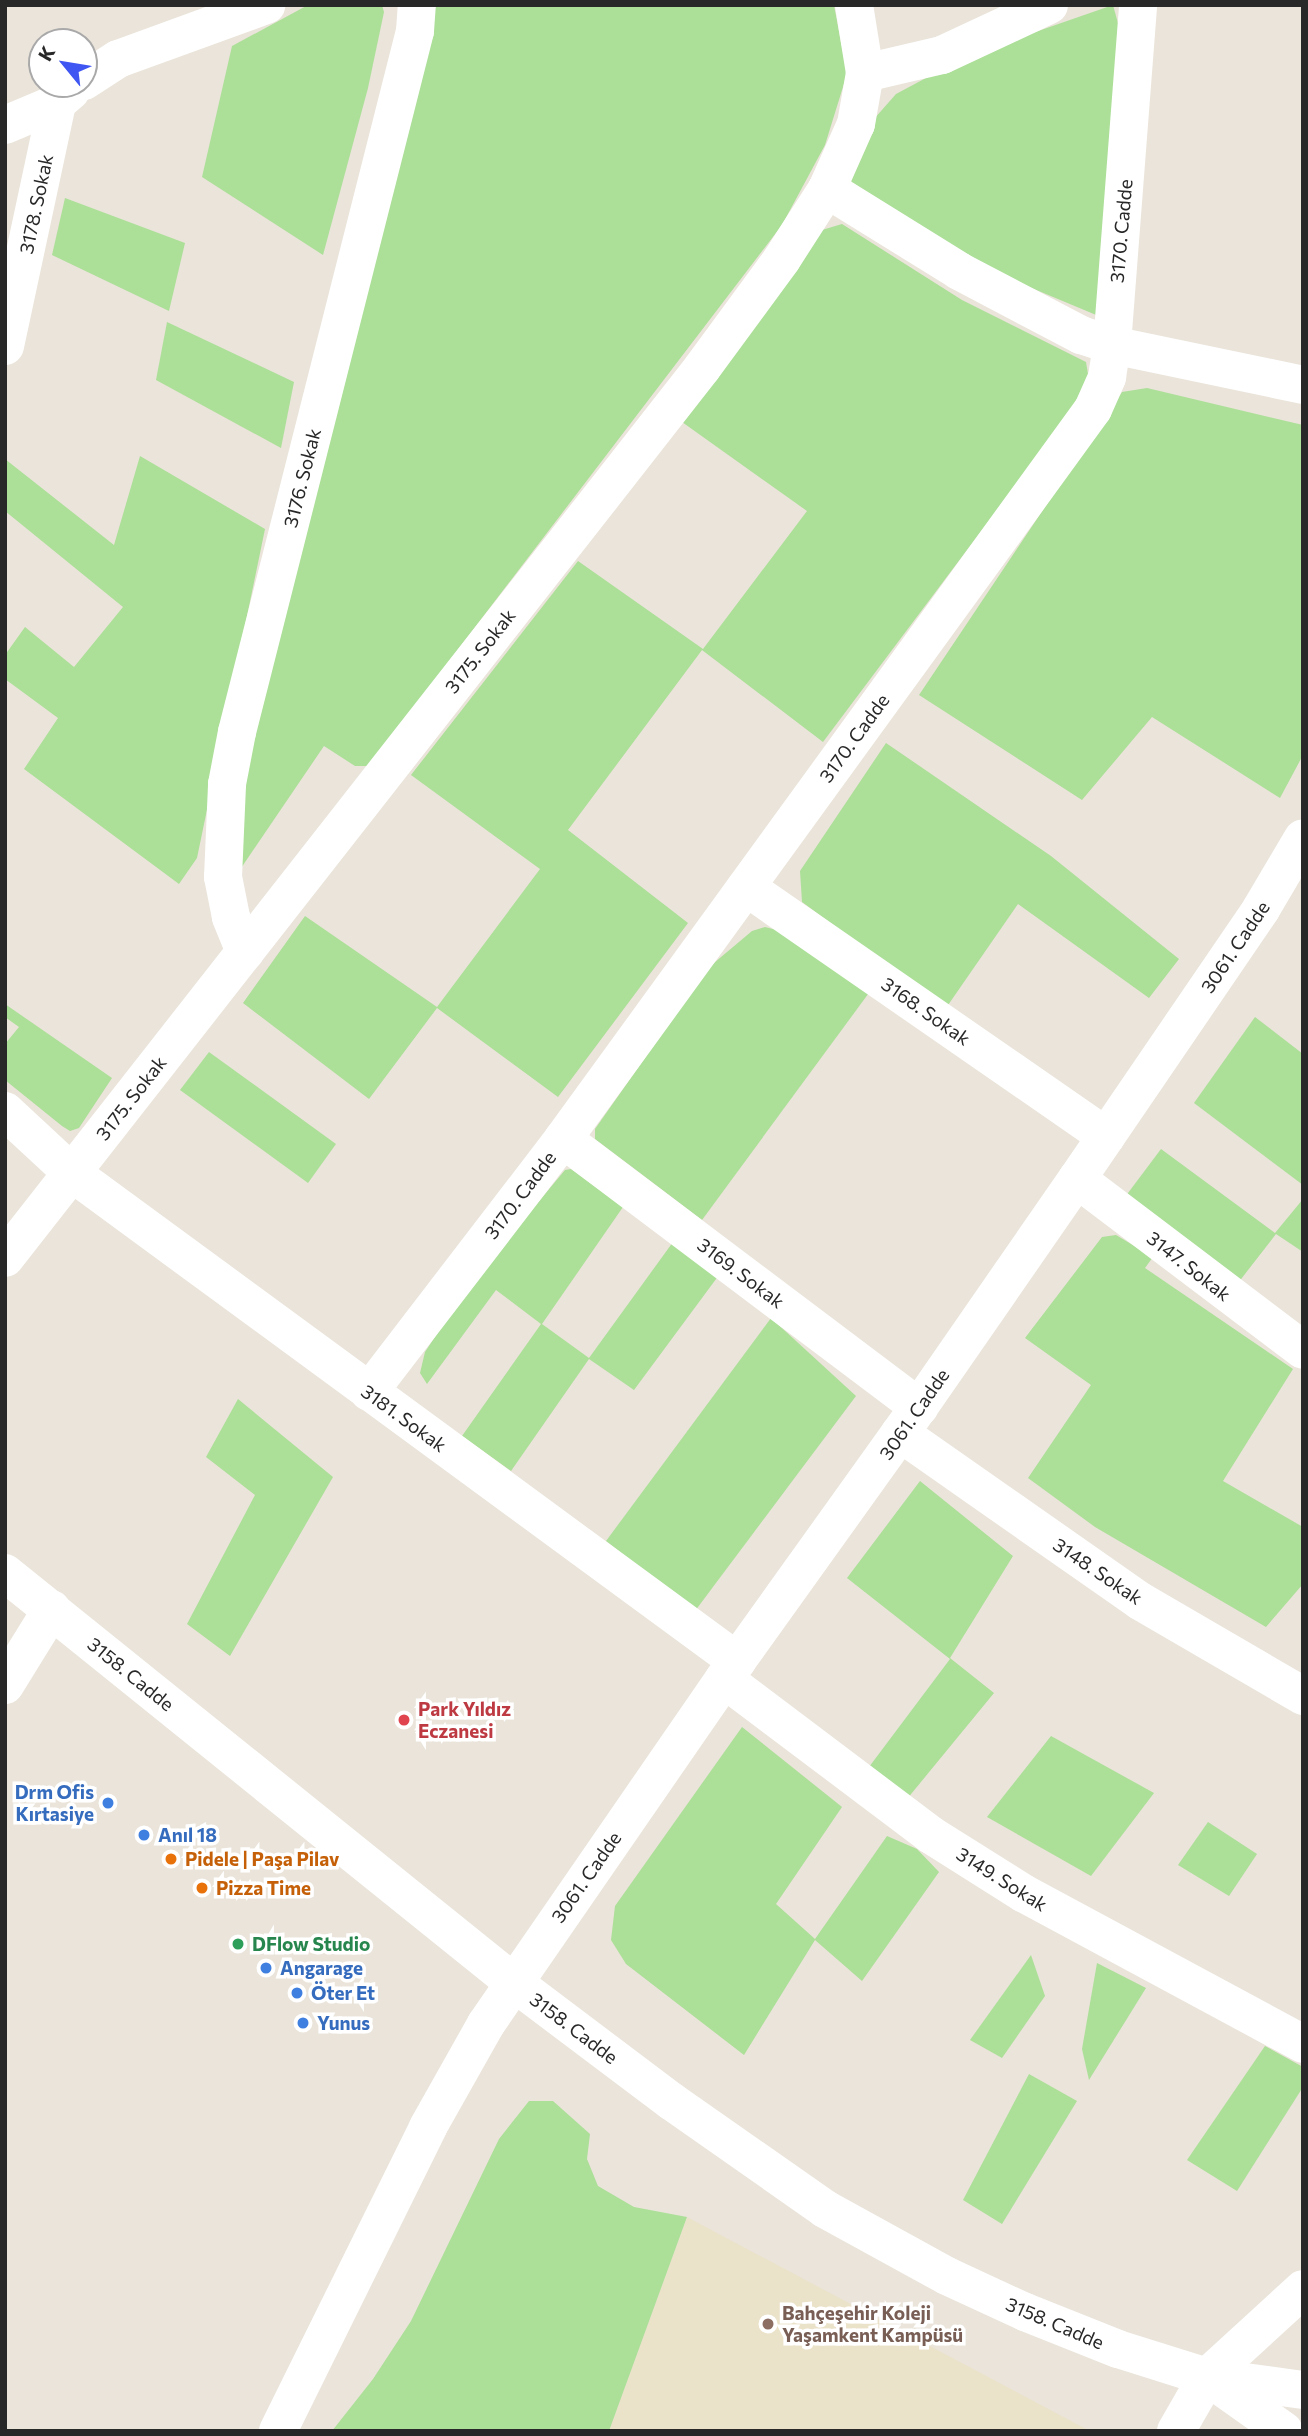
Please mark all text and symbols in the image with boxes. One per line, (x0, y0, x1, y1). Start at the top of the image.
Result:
north arrow (28, 28, 98, 98)
text: K (33, 42, 59, 65)
street label: 3178. Sokak (14, 152, 58, 256)
street label: 3170. Cadde (1105, 178, 1137, 284)
street label: 3176. Sokak (279, 426, 325, 530)
street label: 3175. Sokak (440, 604, 520, 698)
street label: 3170. Cadde (814, 689, 894, 787)
street label: 3061. Cadde (1196, 897, 1274, 997)
street label: 3168. Sokak (877, 972, 975, 1050)
street label: 3175. Sokak (91, 1051, 171, 1145)
street label: 3170. Cadde (480, 1147, 560, 1243)
street label: 3147. Sokak (1143, 1226, 1235, 1306)
street label: 3169. Sokak (693, 1233, 789, 1313)
street label: 3061. Cadde (874, 1364, 954, 1464)
street label: 3181. Sokak (357, 1379, 451, 1457)
street label: 3148. Sokak (1049, 1533, 1147, 1609)
street label: 3158. Cadde (83, 1632, 179, 1716)
place label: Park Yıldız Eczanesi (418, 1698, 511, 1742)
marker: Park Yıldız Eczanesi (396, 1712, 412, 1728)
place label: Drm Ofis Kırtasiye (15, 1781, 94, 1825)
marker: Drm Ofis Kırtasiye (100, 1795, 116, 1811)
place label: Anıl 18 (158, 1824, 217, 1846)
marker: Anıl 18 (136, 1827, 152, 1843)
street label: 3061. Cadde (546, 1827, 626, 1927)
street label: 3149. Sokak (952, 1842, 1052, 1916)
place label: Pidele | Paşa Pilav (185, 1848, 339, 1870)
marker: Pidele | Paşa Pilav (163, 1851, 179, 1867)
place label: Pizza Time (216, 1877, 311, 1899)
marker: Pizza Time (194, 1880, 210, 1896)
place label: DFlow Studio (252, 1933, 370, 1955)
marker: DFlow Studio (230, 1936, 246, 1952)
place label: Angarage (280, 1957, 363, 1979)
marker: Angarage (258, 1960, 274, 1976)
place label: Öter Et (311, 1982, 375, 2004)
marker: Öter Et (289, 1985, 305, 2001)
street label: 3158. Cadde (526, 1988, 622, 2068)
place label: Yunus (317, 2012, 370, 2034)
marker: Yunus (295, 2015, 311, 2031)
street label: 3158. Cadde (1003, 2292, 1107, 2354)
place label: Bahçeşehir Koleji Yaşamkent Kampüsü (782, 2302, 963, 2346)
marker: Bahçeşehir Koleji Yaşamkent Kampüsü (760, 2316, 776, 2332)

